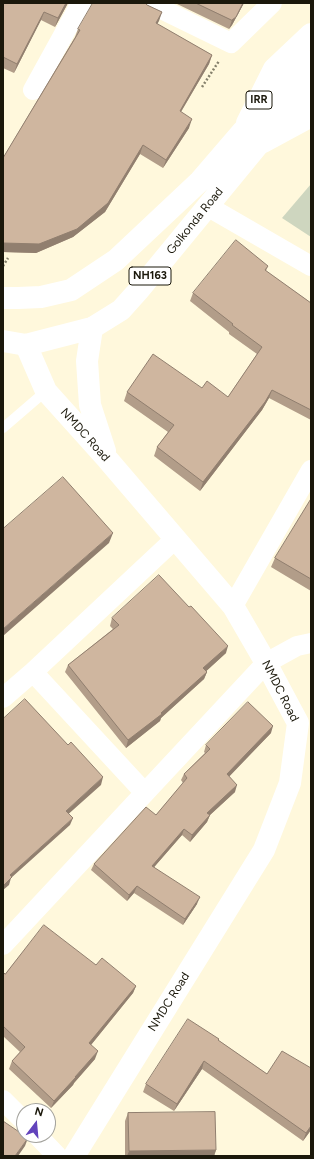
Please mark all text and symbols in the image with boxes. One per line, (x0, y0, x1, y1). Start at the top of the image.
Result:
road number: IRR (246, 91, 272, 109)
street label: Golkonda Road (164, 185, 226, 257)
road number: NH163 (129, 267, 171, 285)
street label: NMDC Road (57, 405, 113, 465)
street label: NMDC Road (258, 658, 302, 724)
street label: NMDC Road (145, 970, 193, 1034)
north arrow (16, 1103, 56, 1143)
text: N (33, 1105, 45, 1119)

